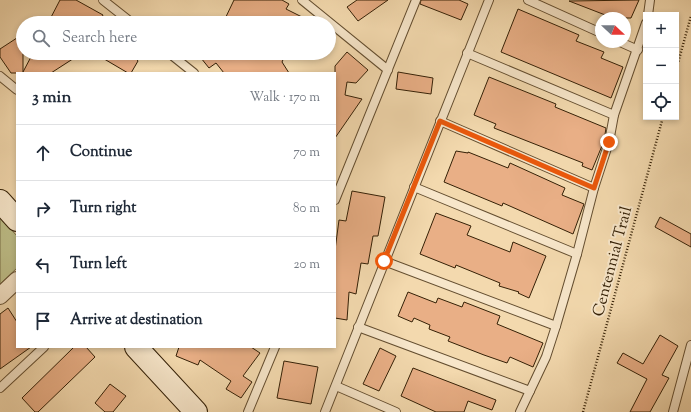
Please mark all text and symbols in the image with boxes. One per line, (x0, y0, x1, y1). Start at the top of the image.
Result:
north arrow (595, 12, 631, 48)
map controls (643, 12, 679, 120)
button: + (643, 12, 679, 48)
search box (16, 16, 336, 60)
icon: search (30, 27, 52, 49)
text: Search here (62, 28, 137, 49)
button: − (643, 48, 679, 84)
button: locate (643, 84, 679, 120)
text: 3 min (32, 86, 71, 110)
text: Walk · 170 m (250, 89, 320, 107)
route end (600, 133, 618, 151)
icon: ahead (32, 142, 54, 164)
text: Continue (70, 142, 132, 163)
text: 70 m (293, 144, 320, 162)
icon: right (32, 198, 54, 220)
text: Turn right (70, 198, 136, 219)
text: 80 m (293, 200, 320, 218)
street label: Centennial Trail (588, 204, 639, 319)
route start (375, 252, 393, 270)
icon: left (32, 254, 54, 276)
text: Turn left (70, 254, 127, 275)
text: 20 m (294, 256, 320, 274)
icon: arrive (32, 310, 54, 332)
text: Arrive at destination (70, 310, 203, 331)

